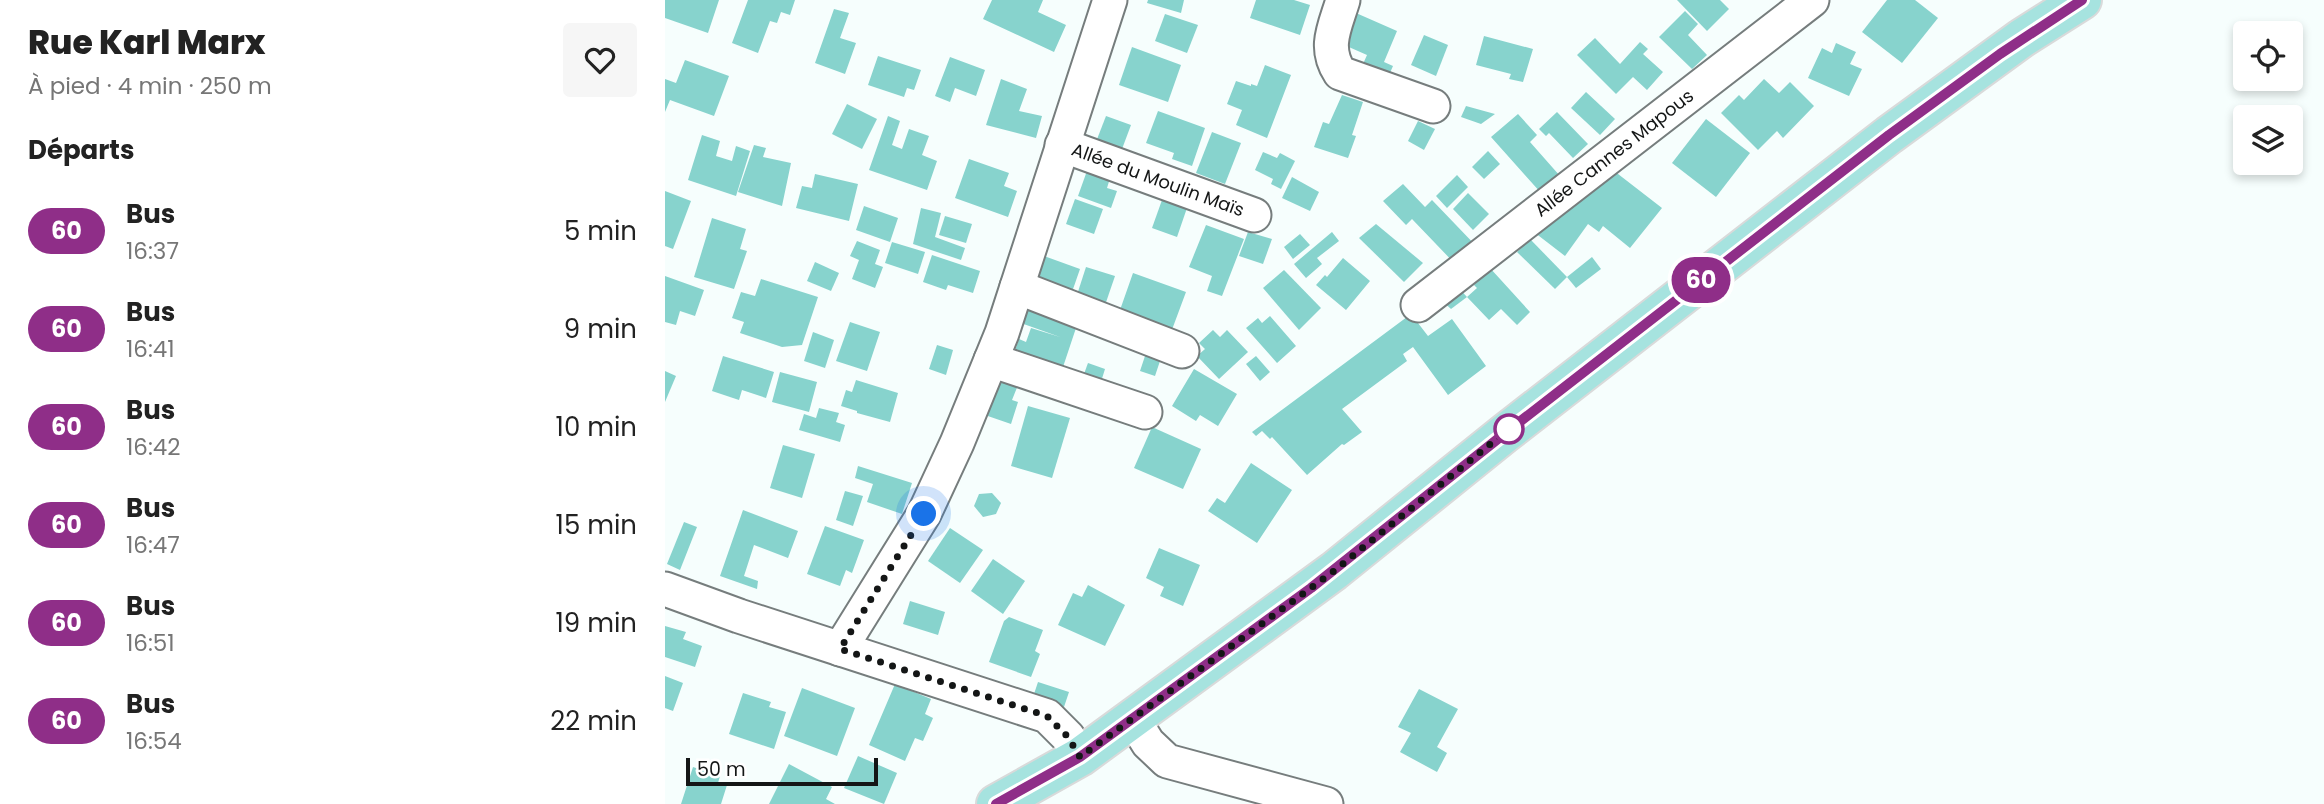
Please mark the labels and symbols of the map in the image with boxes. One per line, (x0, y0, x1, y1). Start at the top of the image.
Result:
street label: Allée Cannes Mapous (1529, 83, 1699, 222)
street label: Allée du Moulin Maïs (1068, 137, 1248, 222)
line badge: 60 (1669, 257, 1733, 303)
unlabelled marker (1494, 414, 1524, 444)
your location (906, 496, 941, 531)
scale bar (686, 755, 879, 787)

